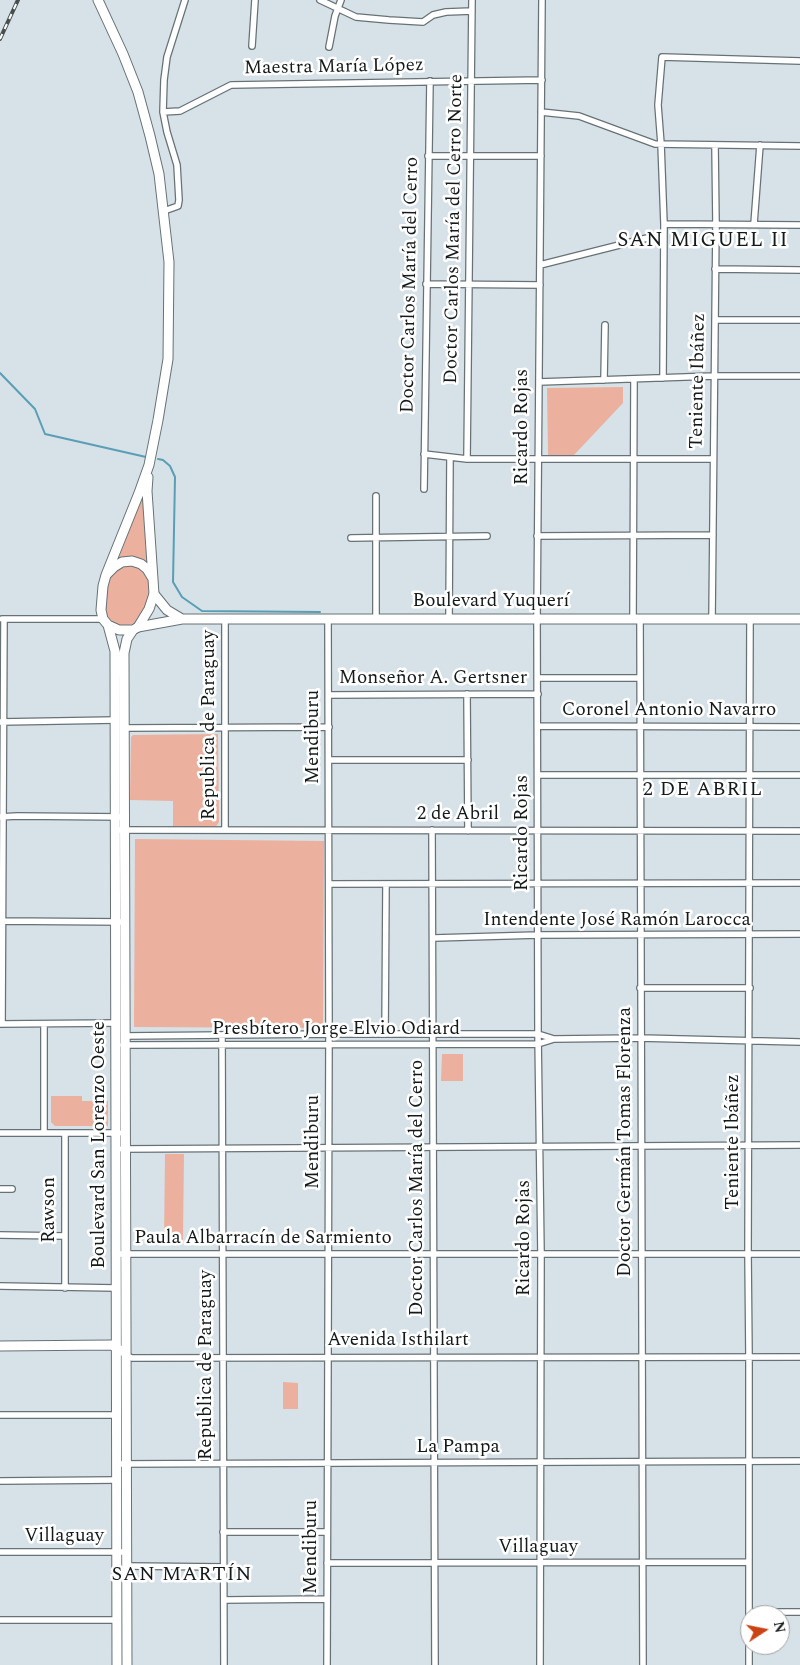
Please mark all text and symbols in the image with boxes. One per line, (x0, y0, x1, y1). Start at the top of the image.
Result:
street label: Maestra María López (244, 55, 424, 81)
street label: Doctor Carlos María del Cerro Norte (441, 74, 469, 384)
street label: Doctor Carlos María del Cerro (397, 157, 425, 413)
district label: SAN MIGUEL II (616, 229, 790, 255)
street label: Teniente Ibáñez (686, 313, 712, 449)
street label: Ricardo Rojas (512, 369, 534, 485)
street label: Boulevard Yuquerí (412, 591, 570, 613)
street label: Republica de Paraguay (199, 630, 221, 820)
street label: Monseñor A. Gertsner (339, 668, 527, 690)
street label: Mendiburu (303, 690, 325, 784)
street label: Coronel Antonio Navarro (562, 700, 776, 722)
street label: Ricardo Rojas (512, 775, 534, 891)
district label: 2 DE ABRIL (642, 779, 764, 803)
street label: 2 de Abril (417, 804, 499, 826)
street label: Intendente José Ramón Larocca (483, 910, 751, 932)
street label: Doctor Germán Tomas Florenza (615, 1007, 637, 1277)
street label: Presbítero Jorge Elvio Odiard (212, 1019, 460, 1041)
street label: Boulevard San Lorenzo Oeste (89, 1021, 111, 1269)
street label: Doctor Carlos María del Cerro (407, 1060, 429, 1316)
street label: Teniente Ibáñez (723, 1074, 745, 1210)
street label: Mendiburu (303, 1095, 325, 1189)
street label: Rawson (39, 1177, 61, 1243)
street label: Ricardo Rojas (514, 1180, 536, 1296)
street label: Paula Albarracín de Sarmiento (134, 1228, 392, 1250)
street label: Republica de Paraguay (196, 1270, 218, 1460)
street label: Avenida Isthilart (327, 1330, 469, 1352)
street label: La Pampa (416, 1437, 500, 1459)
street label: Mendiburu (301, 1500, 323, 1594)
street label: Villaguay (24, 1526, 104, 1548)
street label: Villaguay (498, 1537, 578, 1559)
district label: SAN MARTÍN (110, 1564, 254, 1588)
north arrow (740, 1605, 790, 1655)
text: N (768, 1620, 791, 1635)

